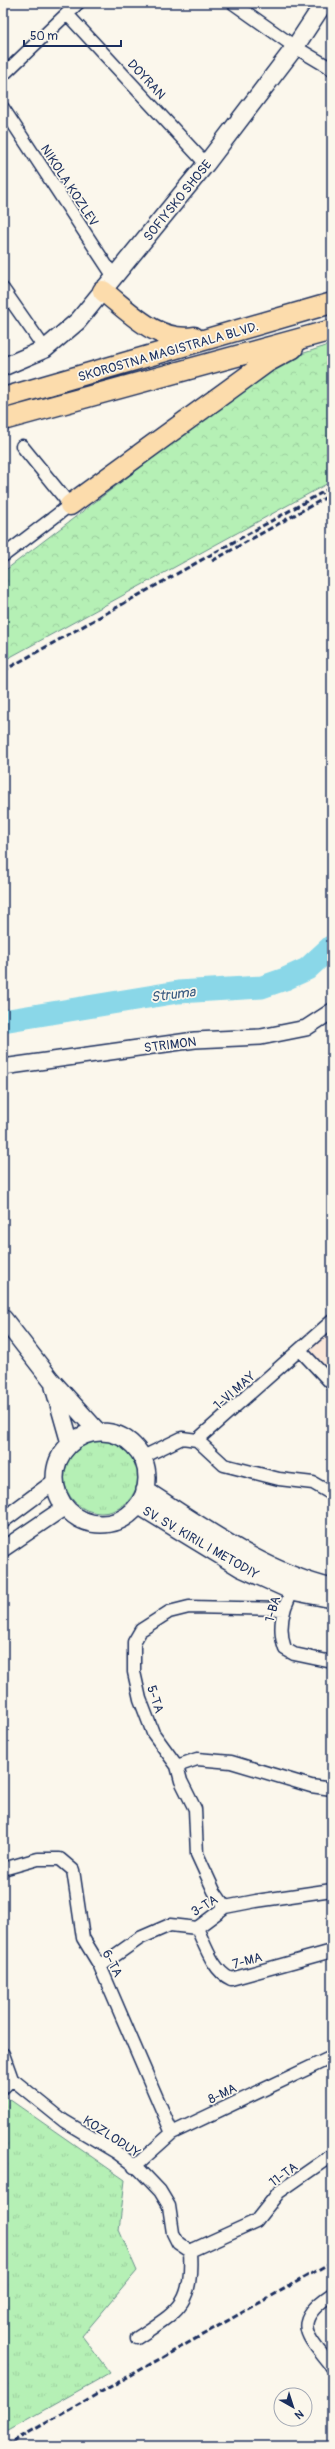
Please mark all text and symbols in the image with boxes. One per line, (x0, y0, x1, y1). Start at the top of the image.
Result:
scale bar (24, 22, 121, 48)
text: 50 m (30, 29, 58, 44)
street label: DOYRAN (124, 56, 169, 103)
street label: NIKOLA KOZLEV (37, 142, 102, 229)
street label: SOFIYSKO SHOSE (140, 157, 216, 244)
street label: SKOROSTNA MAGISTRALA BLVD. (76, 318, 260, 385)
water label: Struma (150, 983, 198, 1006)
street label: STRIMON (143, 1034, 197, 1056)
street label: 1-VI MAY (210, 1368, 259, 1413)
street label: SV. SV. KIRIL I METODIY (139, 1503, 262, 1583)
street label: 1-ВА (262, 1594, 284, 1624)
street label: 5-ТА (143, 1683, 167, 1716)
street label: 3-ТА (188, 1891, 221, 1920)
street label: 6-ТА (98, 1947, 126, 1980)
street label: 7-МА (231, 1949, 264, 1973)
street label: 8-МА (205, 2080, 240, 2108)
street label: KOZLODUY (80, 2112, 143, 2161)
street label: 11-ТА (266, 2159, 301, 2190)
north arrow (273, 2387, 313, 2427)
text: N (292, 2407, 306, 2422)

